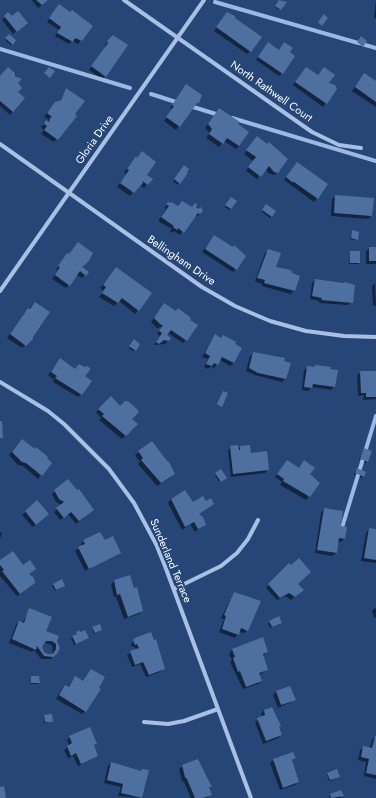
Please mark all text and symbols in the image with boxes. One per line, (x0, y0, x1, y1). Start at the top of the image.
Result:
street label: North Rathwell Court (228, 59, 314, 125)
street label: Gloria Drive (73, 113, 117, 167)
street label: Bellingham Drive (144, 233, 218, 289)
street label: Sunderland Terrace (146, 517, 194, 605)

